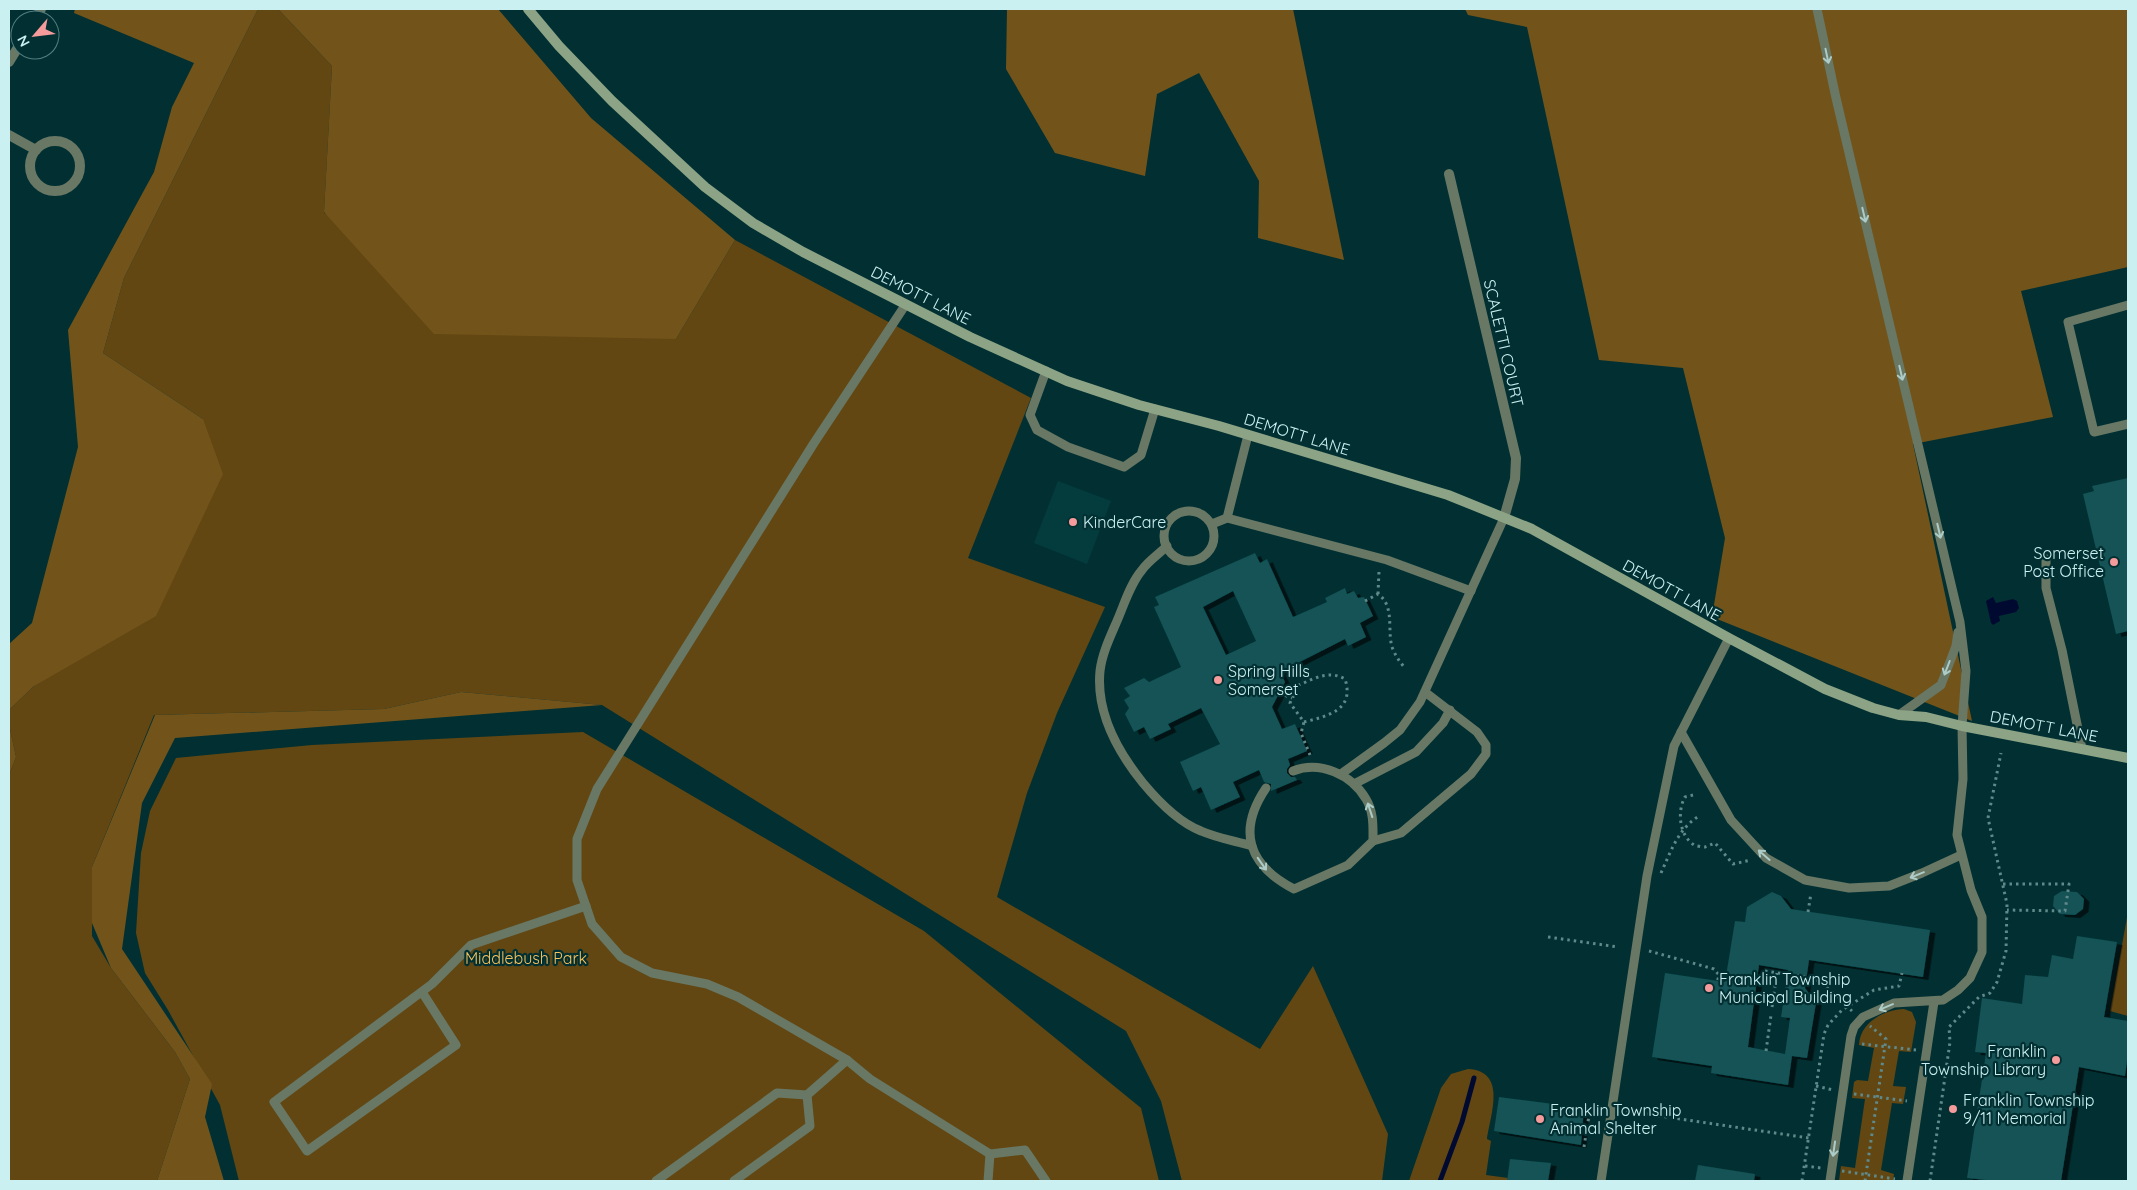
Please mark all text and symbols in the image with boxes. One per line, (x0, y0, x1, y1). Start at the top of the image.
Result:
north arrow (10, 10, 60, 60)
text: N (13, 32, 34, 50)
one-way arrow (1823, 48, 1832, 64)
one-way arrow (1860, 206, 1869, 222)
street label: DEMOTT LANE (868, 261, 974, 329)
street label: SCALETTI COURT (1480, 278, 1528, 409)
one-way arrow (1897, 364, 1906, 380)
street label: DEMOTT LANE (1242, 408, 1352, 460)
place label: KinderCare (1083, 512, 1166, 532)
marker: KinderCare (1067, 516, 1079, 528)
one-way arrow (1935, 522, 1944, 538)
place label: Somerset Post Office (2023, 543, 2104, 581)
street label: DEMOTT LANE (1619, 555, 1725, 625)
marker: Somerset Post Office (2108, 556, 2120, 568)
one-way arrow (1942, 660, 1951, 675)
place label: Spring Hills Somerset (1228, 661, 1310, 699)
marker: Spring Hills Somerset (1212, 674, 1224, 686)
street label: DEMOTT LANE (1988, 706, 2100, 746)
one-way arrow (1365, 803, 1374, 818)
one-way arrow (1758, 849, 1771, 860)
one-way arrow (1257, 857, 1267, 871)
one-way arrow (1910, 871, 1925, 881)
park label: Middlebush Park (465, 948, 587, 968)
place label: Franklin Township Municipal Building (1719, 969, 1852, 1007)
marker: Franklin Township Municipal Building (1703, 982, 1715, 994)
one-way arrow (1879, 1002, 1894, 1012)
place label: Franklin Township Library (1921, 1041, 2046, 1079)
marker: Franklin Township Library (2050, 1054, 2062, 1066)
place label: Franklin Township 9/11 Memorial (1963, 1090, 2094, 1128)
place label: Franklin Township Animal Shelter (1550, 1100, 1681, 1138)
marker: Franklin Township 9/11 Memorial (1947, 1103, 1959, 1115)
marker: Franklin Township Animal Shelter (1534, 1113, 1546, 1125)
one-way arrow (1829, 1140, 1839, 1156)

